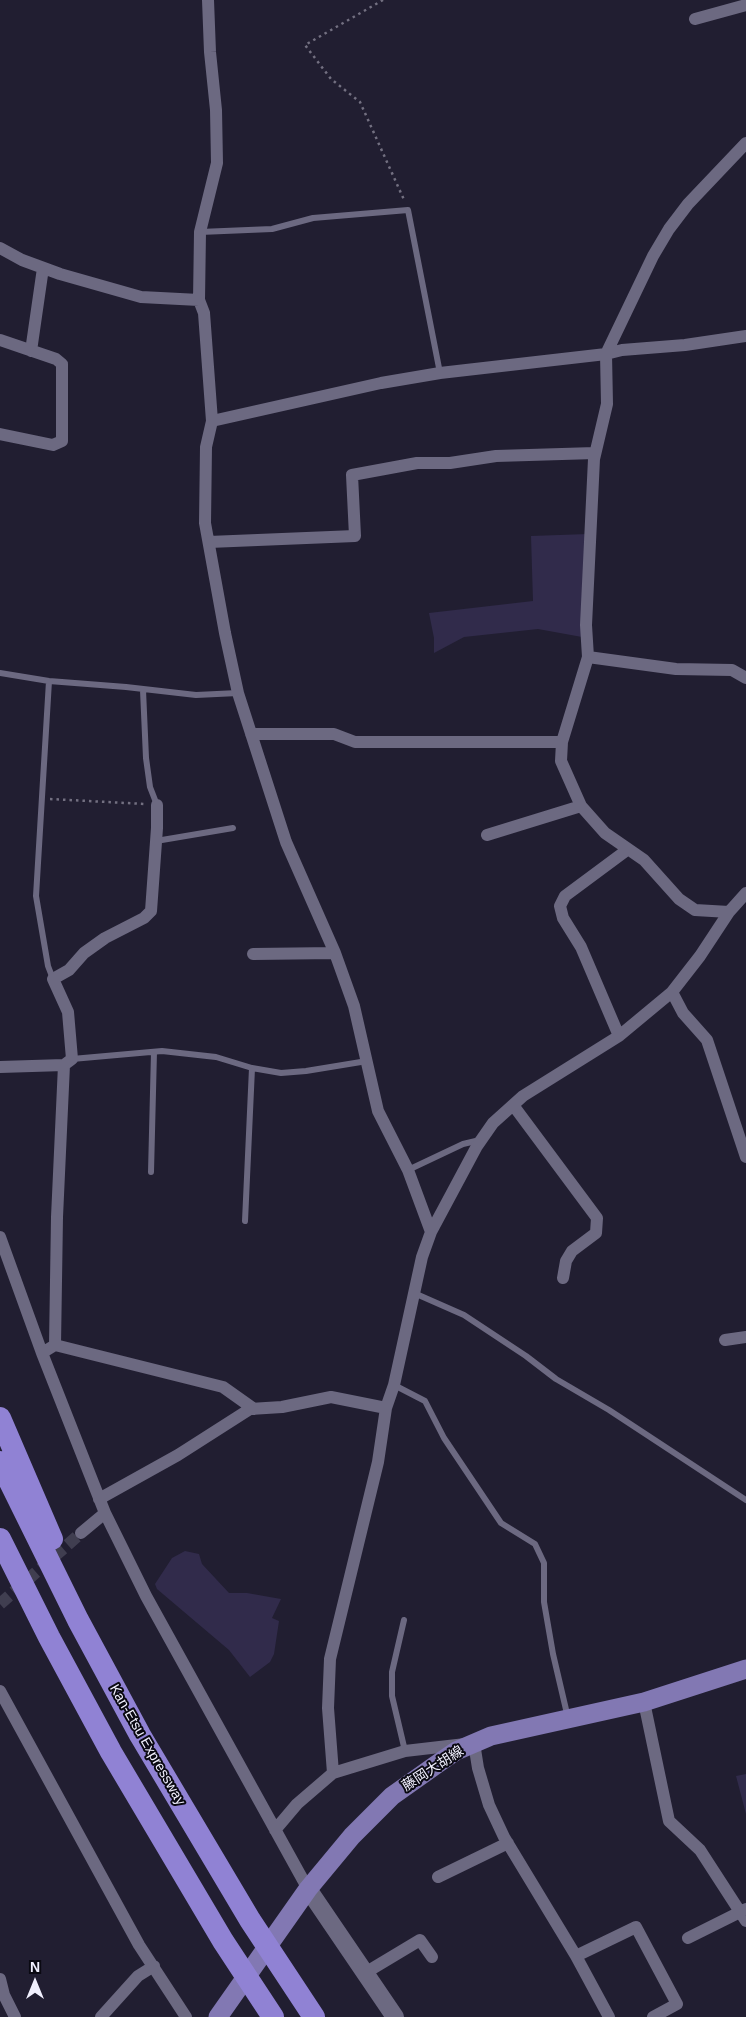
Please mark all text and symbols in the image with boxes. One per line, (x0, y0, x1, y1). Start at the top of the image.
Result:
street label: Kan-Etsu Expressway (105, 1682, 189, 1808)
street label: 藤岡大胡線 (399, 1743, 467, 1795)
north arrow (10, 1957, 60, 2007)
text: N (30, 1959, 40, 1975)

